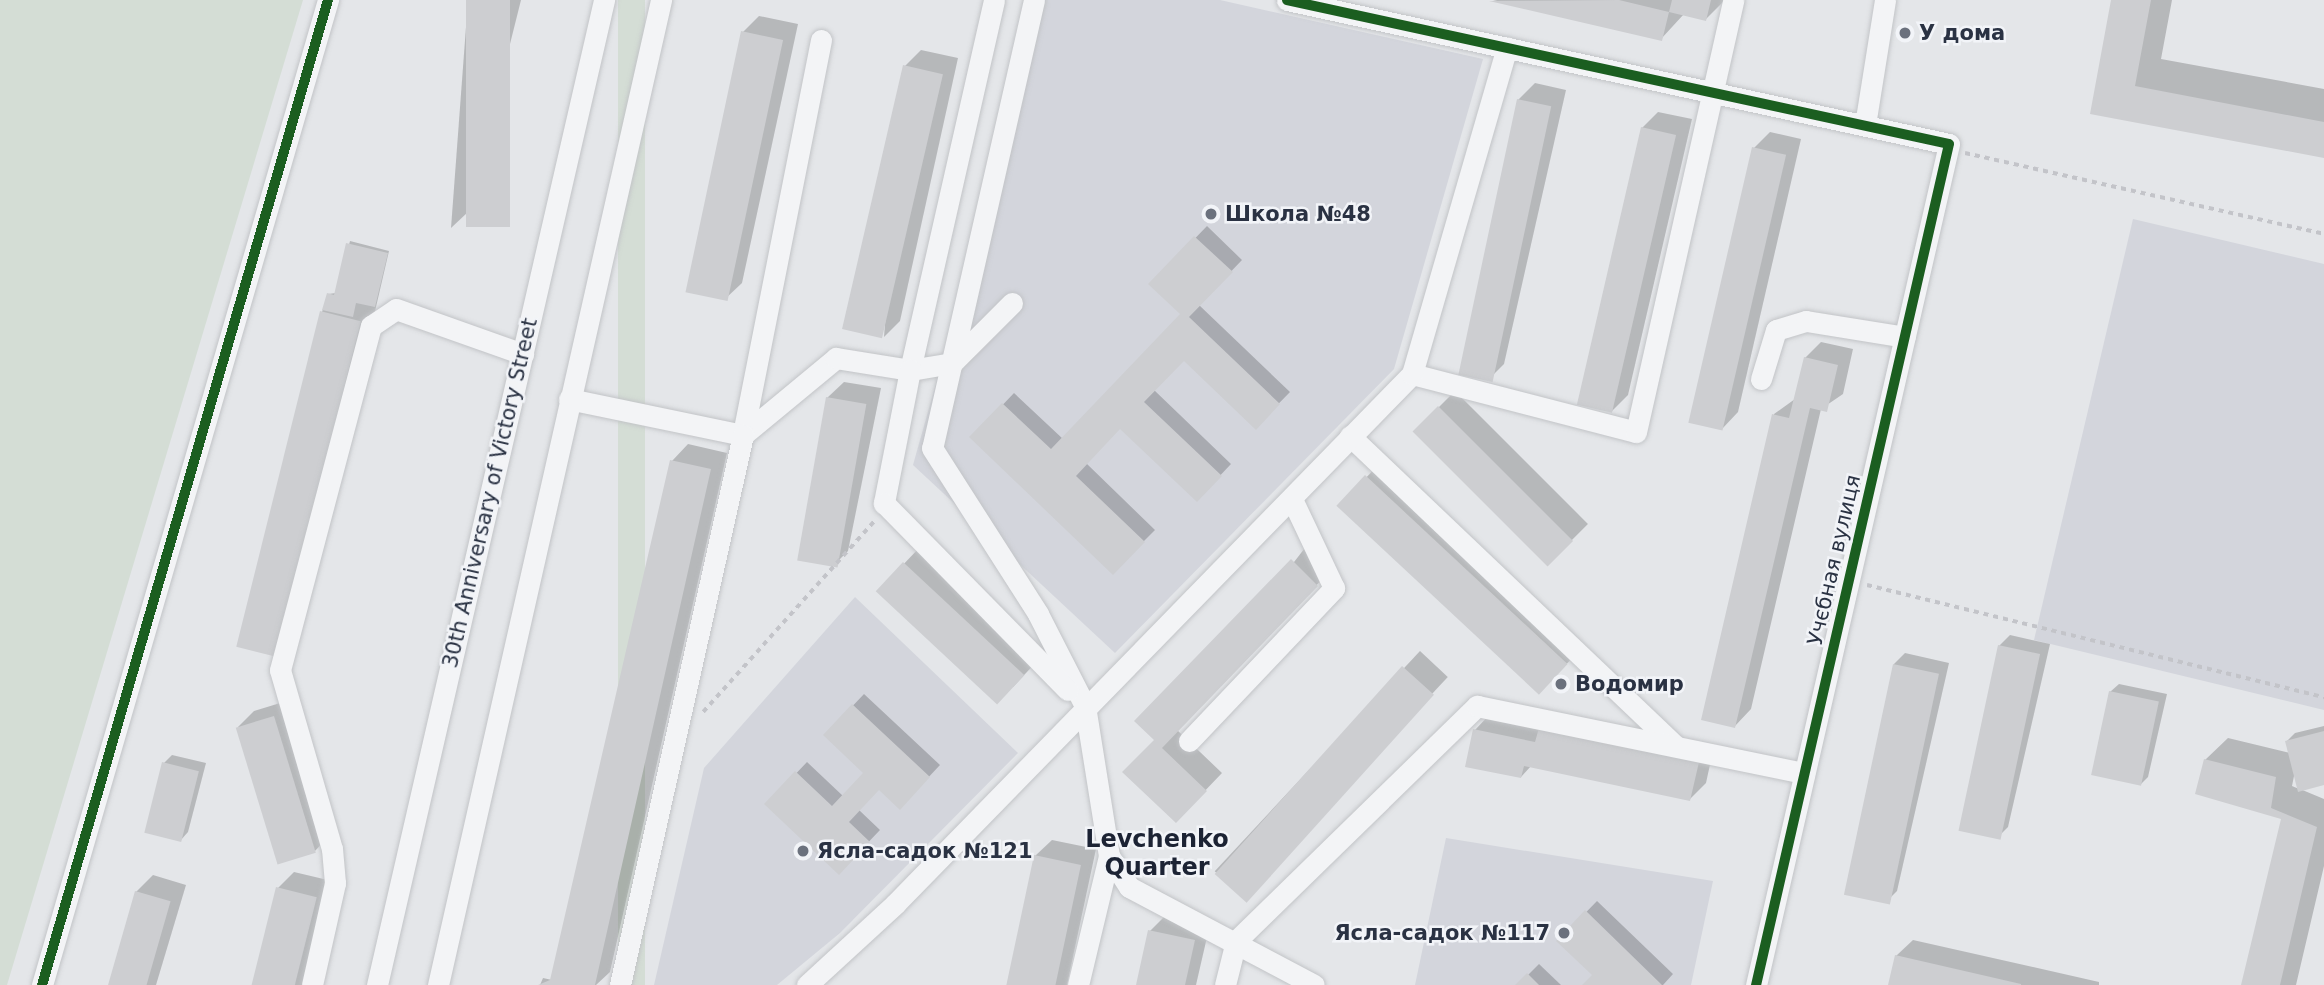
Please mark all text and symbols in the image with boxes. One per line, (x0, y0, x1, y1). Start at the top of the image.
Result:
place label: У дома (1919, 20, 2005, 46)
marker: У дома (1897, 25, 1913, 41)
place label: Школа №48 (1225, 201, 1371, 227)
marker: Школа №48 (1203, 206, 1219, 222)
street label: 30th Anniversary of Victory Street (437, 316, 543, 670)
street label: Учєбная вулиця (1802, 472, 1866, 648)
place label: Водомир (1575, 671, 1684, 697)
marker: Водомир (1553, 676, 1569, 692)
district label: Levchenko Quarter (1085, 826, 1229, 882)
place label: Ясла-садок №121 (817, 838, 1033, 864)
marker: Ясла-садок №121 (795, 843, 811, 859)
place label: Ясла-садок №117 (1334, 920, 1550, 946)
marker: Ясла-садок №117 (1556, 925, 1572, 941)

